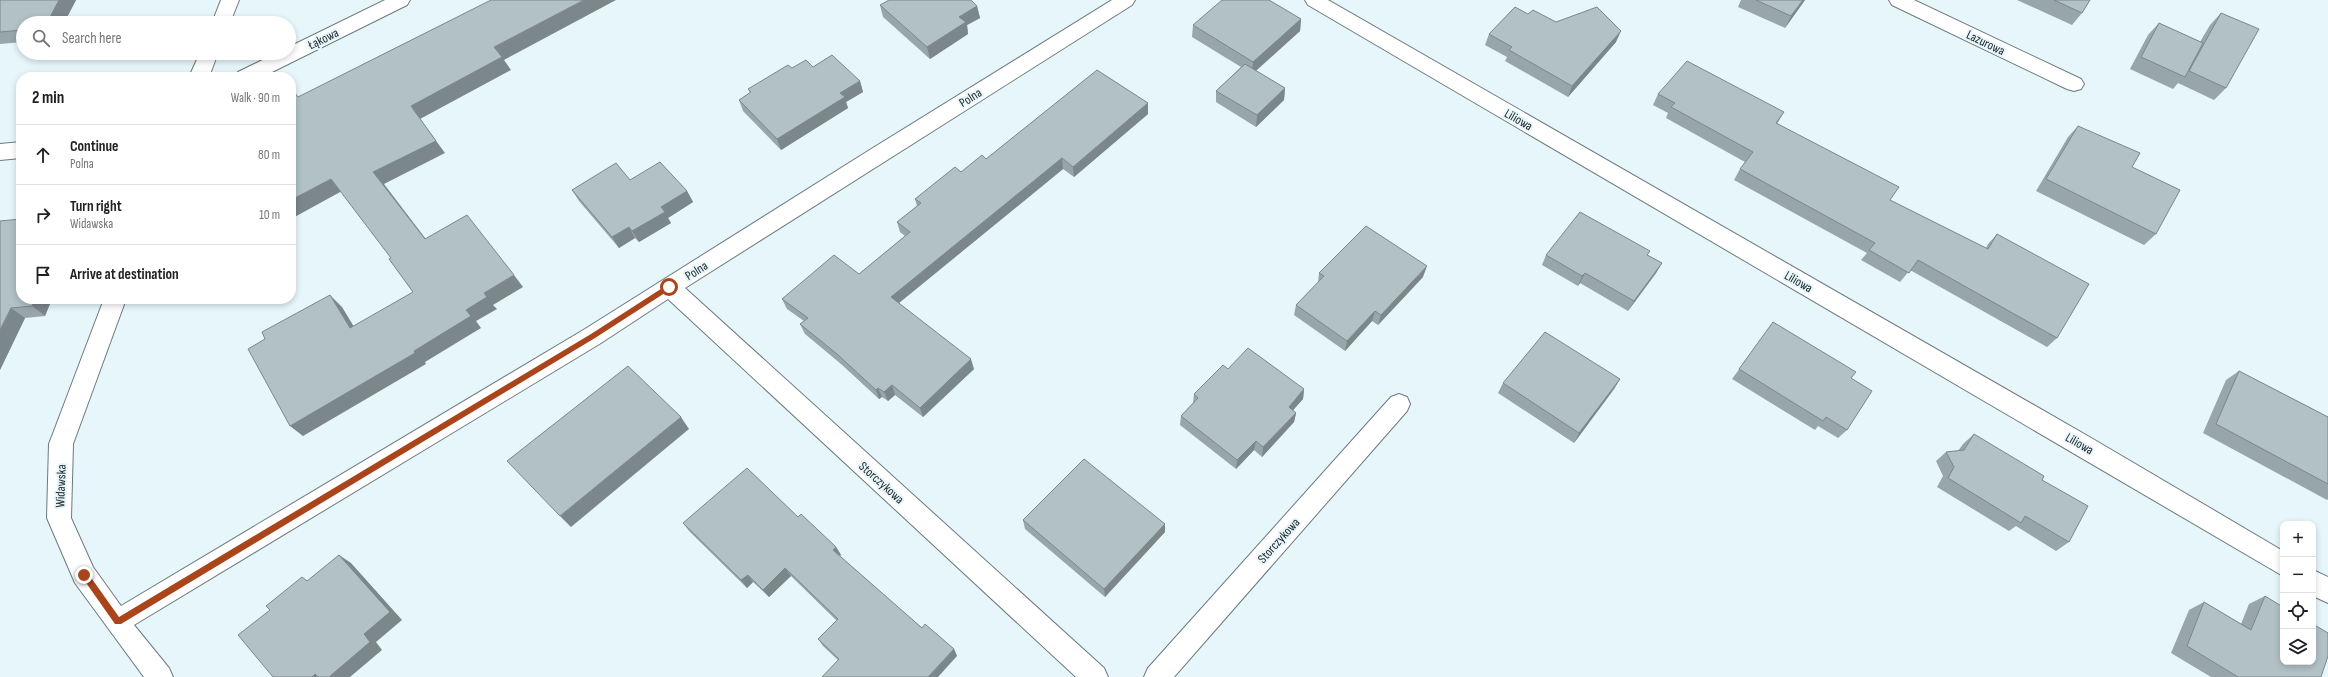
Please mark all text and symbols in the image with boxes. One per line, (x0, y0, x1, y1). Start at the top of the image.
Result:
search box (16, 16, 296, 60)
street label: Łąkowa (305, 25, 341, 54)
icon: search (30, 27, 52, 49)
street label: Lazurowa (1964, 27, 2007, 59)
text: Search here (62, 29, 122, 48)
street label: Polna (956, 85, 985, 111)
text: 2 min (32, 88, 64, 108)
text: Walk · 90 m (231, 90, 280, 106)
street label: Liliowa (1502, 105, 1535, 134)
text: Continue (70, 137, 119, 156)
icon: ahead (32, 144, 54, 166)
text: 80 m (258, 147, 280, 163)
text: Polna (70, 156, 94, 172)
text: Turn right (70, 197, 122, 216)
icon: right (32, 204, 54, 226)
text: 10 m (259, 207, 280, 223)
text: Widawska (70, 216, 113, 232)
street label: Polna (682, 258, 711, 284)
icon: arrive (32, 264, 54, 286)
text: Arrive at destination (70, 265, 179, 284)
street label: Liliowa (1782, 267, 1815, 296)
route start (660, 278, 678, 296)
street label: Liliowa (2063, 429, 2096, 458)
street label: Storczykowa (855, 458, 907, 507)
street label: Widawska (52, 464, 70, 508)
street label: Storczykowa (1254, 515, 1303, 567)
map controls (2280, 521, 2316, 665)
button: + (2280, 521, 2316, 557)
button: − (2280, 557, 2316, 593)
route end (75, 566, 93, 584)
button: locate (2280, 593, 2316, 629)
button: layers (2280, 629, 2316, 665)

